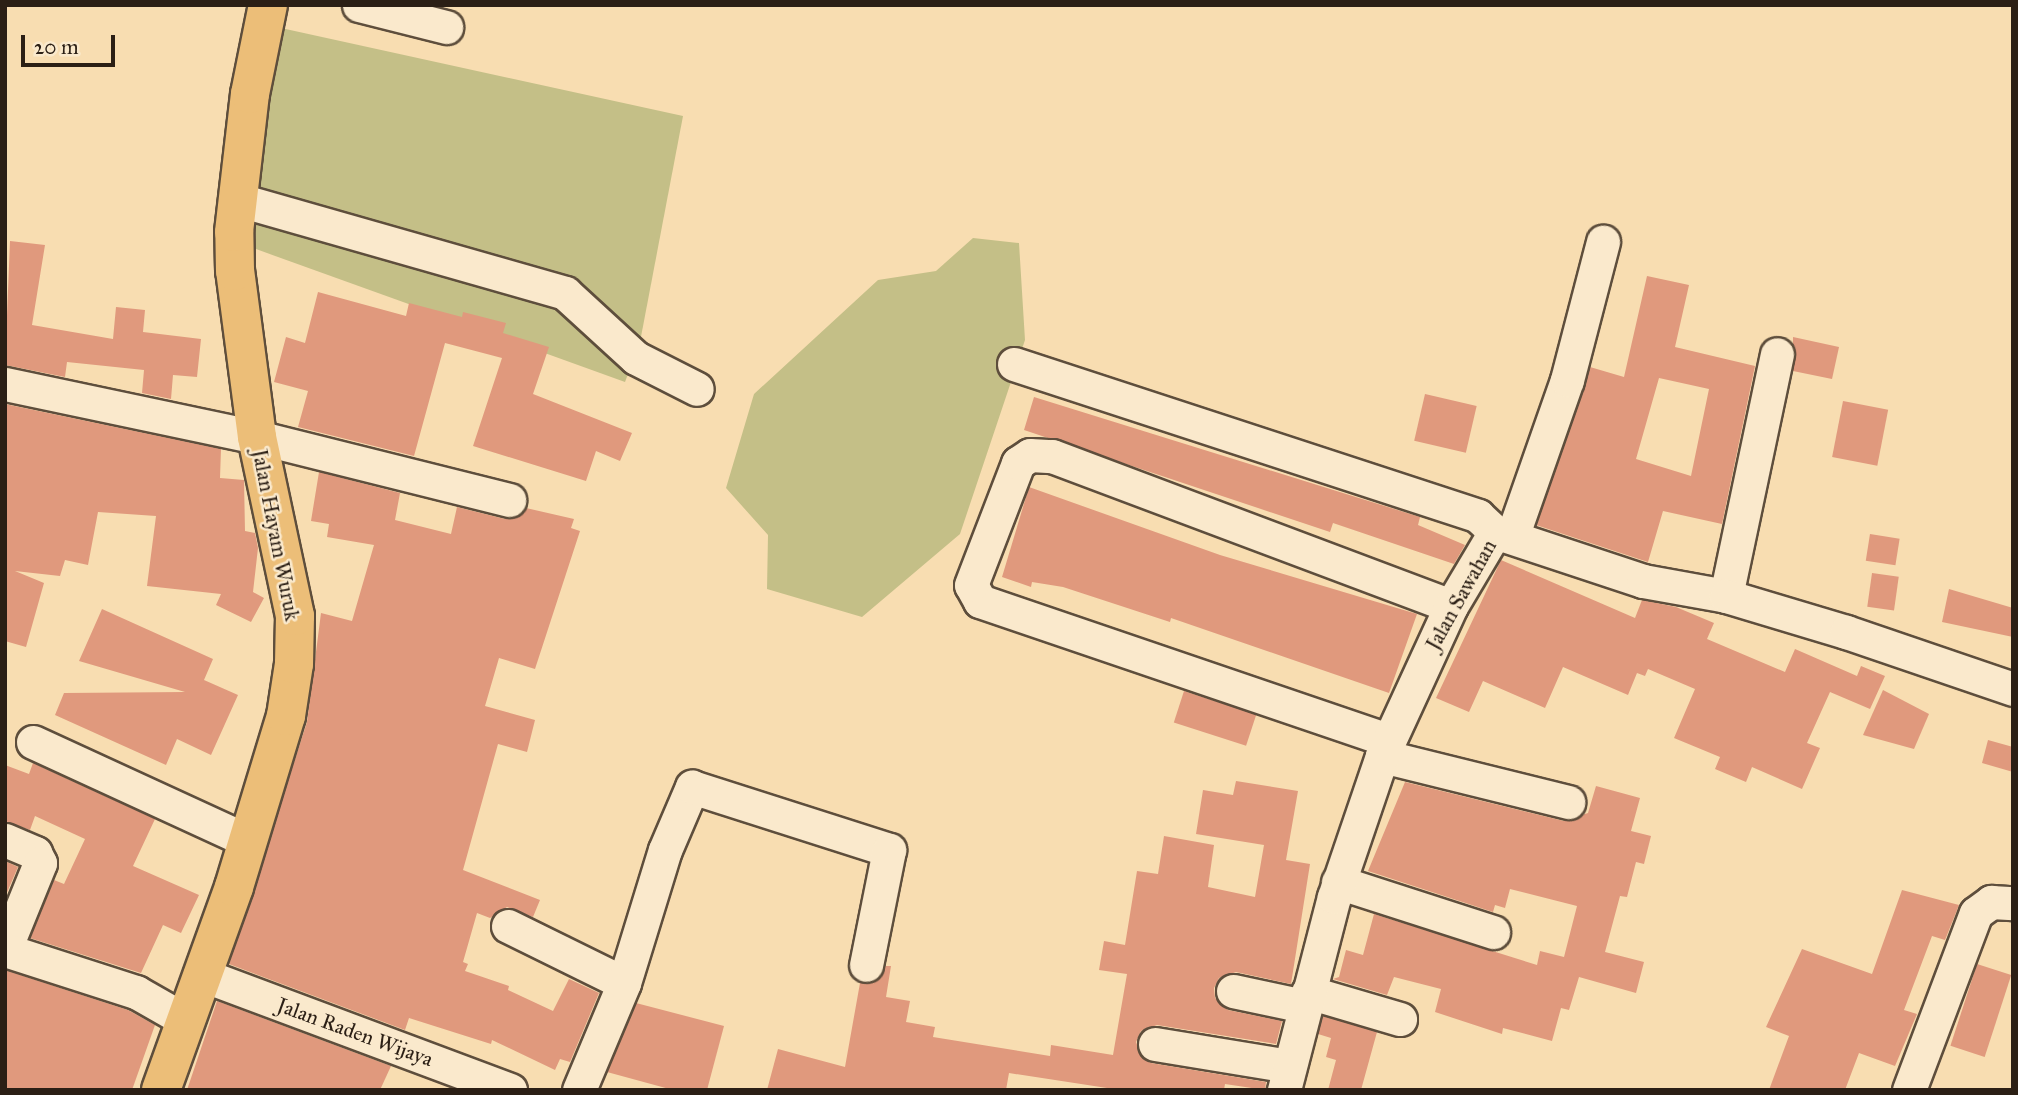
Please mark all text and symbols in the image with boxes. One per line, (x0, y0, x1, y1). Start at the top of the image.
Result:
scale bar (24, 21, 119, 65)
text: 20 m (34, 34, 79, 60)
street label: Jalan Hayam Wuruk (247, 447, 305, 623)
street label: Jalan Sawahan (1420, 535, 1502, 655)
street label: Jalan Raden Wijaya (274, 992, 436, 1072)

